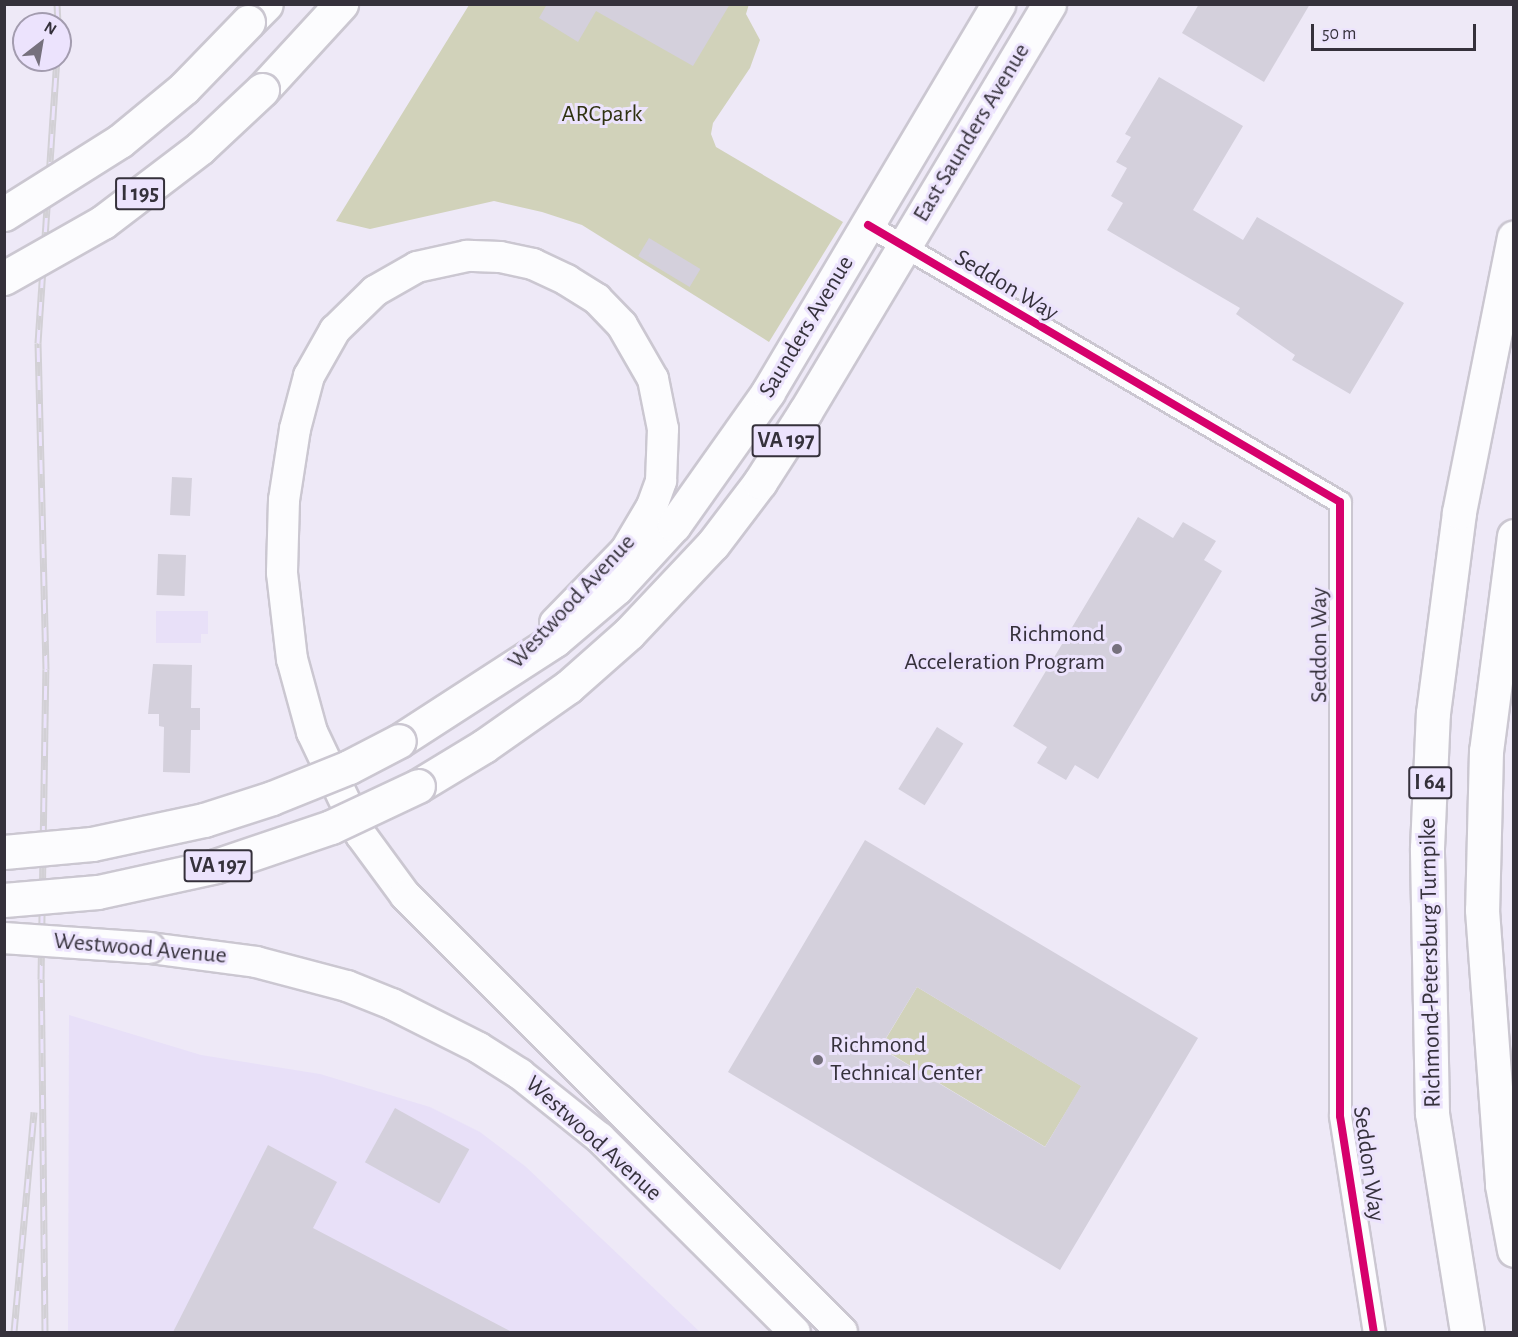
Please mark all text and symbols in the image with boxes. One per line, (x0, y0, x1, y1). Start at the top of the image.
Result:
north arrow (12, 12, 72, 72)
scale bar (1314, 12, 1479, 50)
text: N (41, 19, 59, 38)
text: 50 m (1322, 25, 1356, 43)
street label: East Saunders Avenue (907, 39, 1037, 227)
park label: ARCpark (562, 101, 642, 129)
road number: I 195 (114, 175, 166, 213)
street label: Seddon Way (949, 244, 1063, 328)
street label: Saunders Avenue (753, 251, 861, 403)
road number: VA 197 (752, 422, 820, 460)
street label: Westwood Avenue (502, 529, 642, 675)
street label: Seddon Way (1306, 587, 1334, 703)
place label: Richmond Acceleration Program (904, 621, 1105, 677)
marker: Richmond Acceleration Program (1110, 642, 1124, 656)
road number: I 64 (1408, 764, 1452, 802)
street label: Richmond-Petersburg Turnpike (1414, 818, 1448, 1108)
road number: VA 197 (184, 847, 252, 885)
street label: Westwood Avenue (52, 927, 228, 971)
place label: Richmond Technical Center (830, 1032, 982, 1088)
marker: Richmond Technical Center (811, 1053, 825, 1067)
street label: Westwood Avenue (519, 1070, 667, 1208)
street label: Seddon Way (1346, 1105, 1390, 1223)

